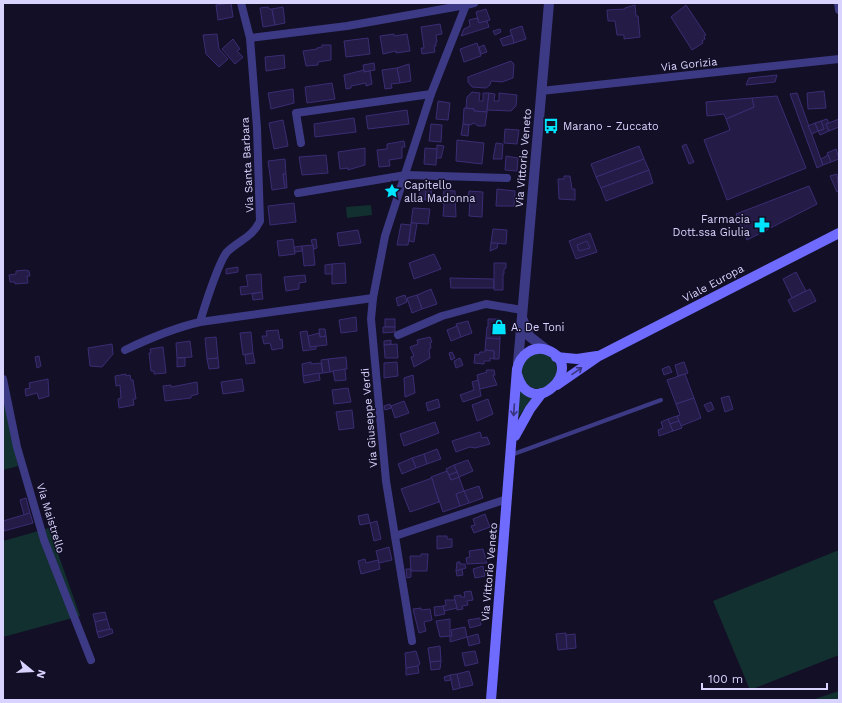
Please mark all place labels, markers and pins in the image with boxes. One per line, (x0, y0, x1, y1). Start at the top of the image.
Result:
bus stop icon: Marano - Zuccato (542, 117, 560, 135)
place label: Marano - Zuccato (563, 120, 659, 133)
place label: Capitello alla Madonna (404, 179, 476, 205)
place icon: Capitello alla Madonna (383, 182, 401, 200)
place label: Farmacia Dott.ssa Giulia (673, 213, 750, 239)
pharmacy icon: Farmacia Dott.ssa Giulia (753, 216, 771, 234)
shop icon: A. De Toni (490, 318, 508, 336)
place label: A. De Toni (511, 321, 565, 334)

